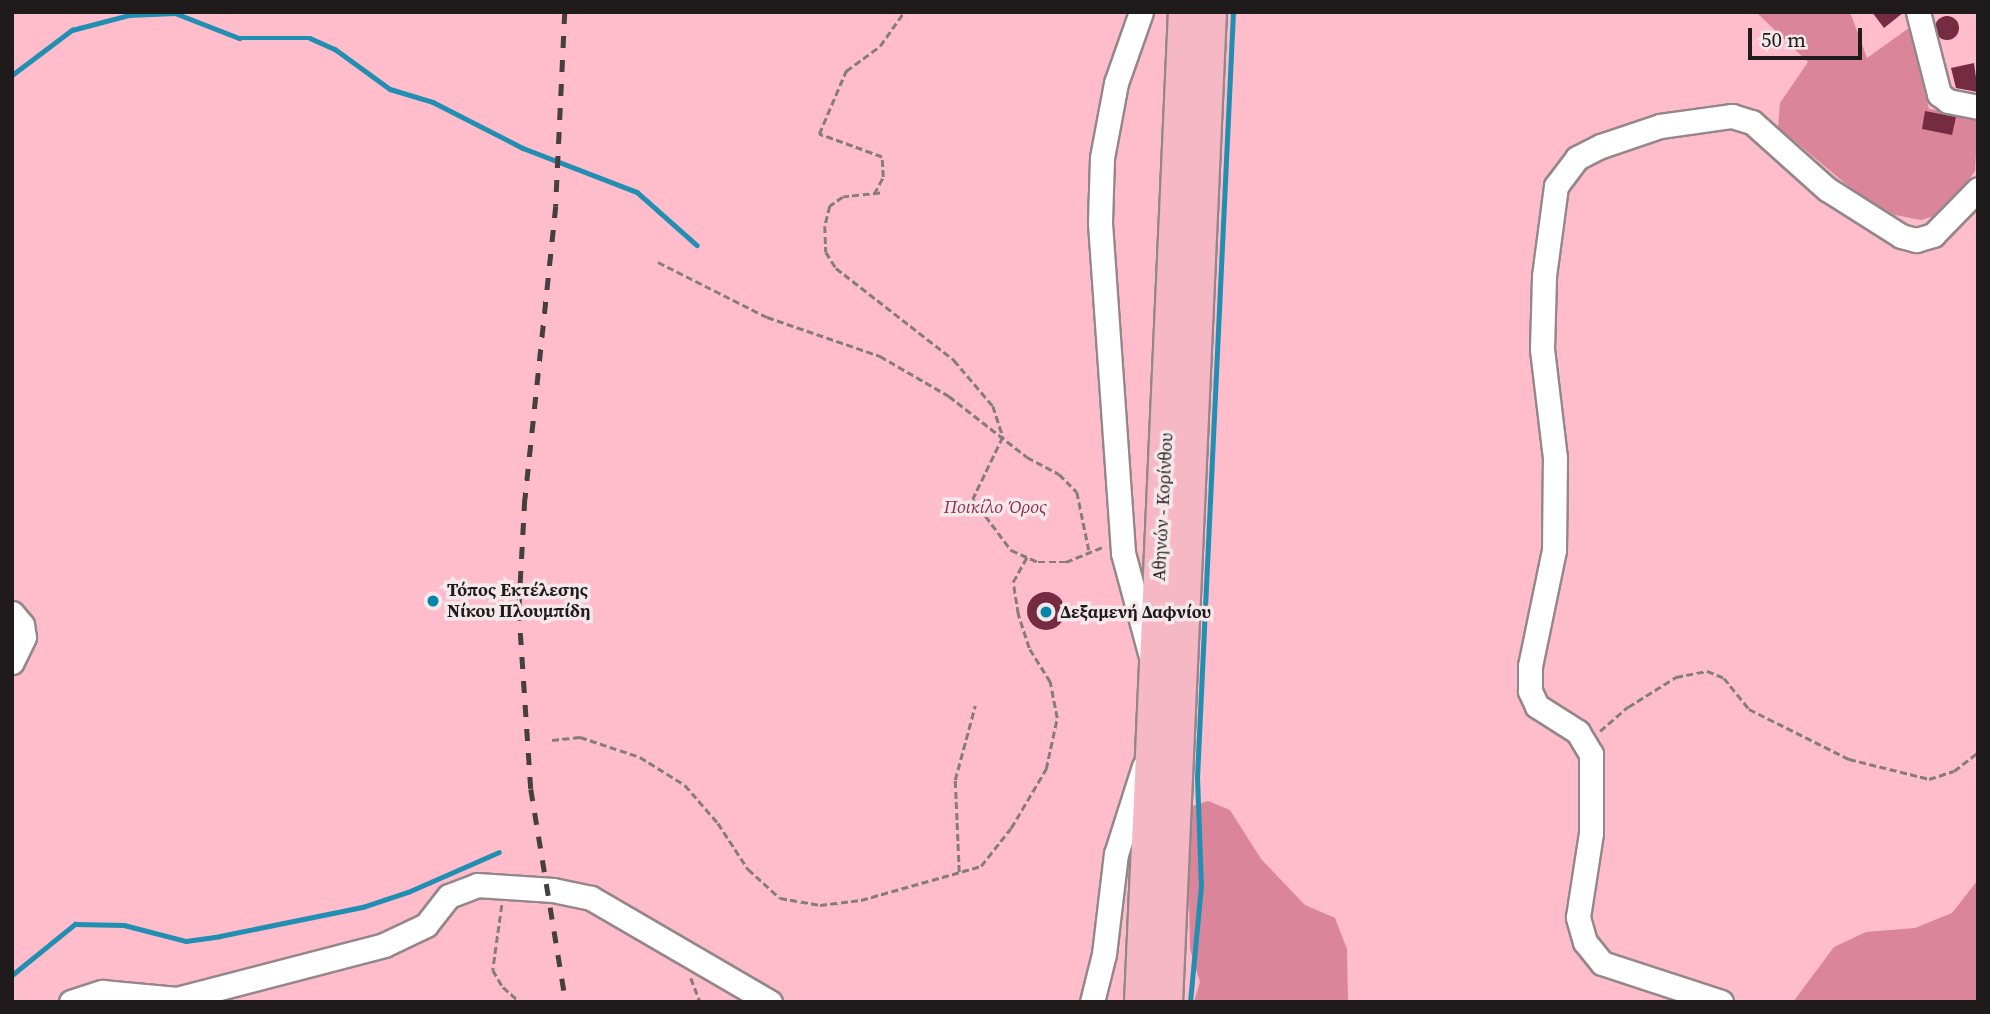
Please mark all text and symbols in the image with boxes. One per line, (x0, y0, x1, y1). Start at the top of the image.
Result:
scale bar (1752, 14, 1866, 58)
text: 50 m (1761, 25, 1806, 54)
street label: Αθηνών - Κορίνθου (1148, 432, 1178, 582)
park label: Ποικίλο Όρος (944, 496, 1046, 518)
place label: Τόπος Εκτέλεσης Νίκου Πλουμπίδη (447, 580, 590, 622)
marker: Τόπος Εκτέλεσης Νίκου Πλουμπίδη (425, 593, 441, 609)
place label: Δεξαμενή Δαφνίου (1060, 601, 1211, 623)
marker: Δεξαμενή Δαφνίου (1038, 604, 1054, 620)

